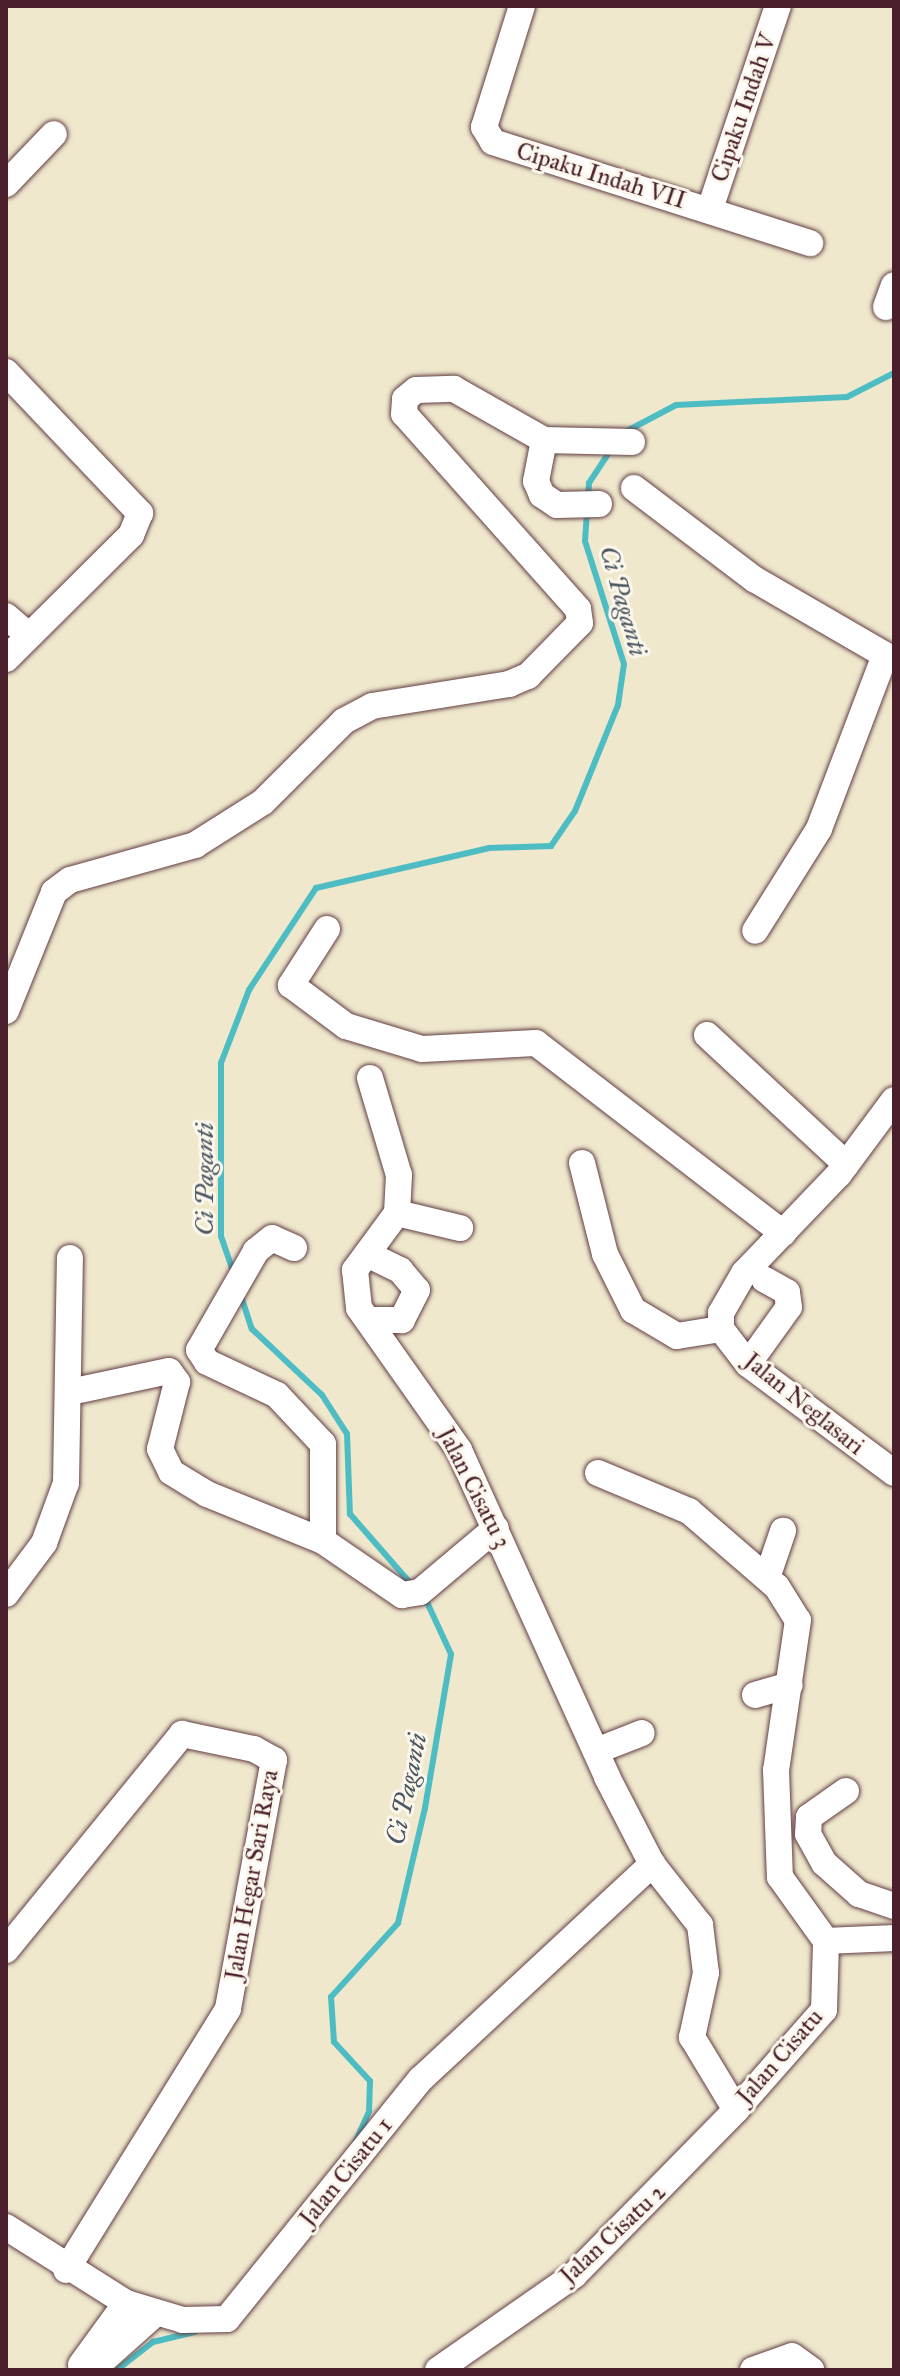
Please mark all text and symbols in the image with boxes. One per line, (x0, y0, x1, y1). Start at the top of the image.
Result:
street label: Cipaku Indah V (705, 30, 783, 186)
street label: Cipaku Indah VII (513, 137, 689, 215)
water label: Ci Paganti (592, 542, 654, 660)
water label: Ci Paganti (189, 1122, 221, 1236)
street label: Jalan Neglasari (738, 1347, 870, 1461)
street label: Jalan Cisatu 3 (431, 1423, 517, 1553)
water label: Ci Paganti (380, 1730, 434, 1848)
street label: Jalan Hegar Sari Raya (219, 1768, 285, 1982)
street label: Jalan Cisatu (731, 2003, 829, 2111)
street label: Jalan Cisatu 1 (293, 2112, 399, 2232)
street label: Jalan Cisatu 2 (554, 2178, 672, 2290)

